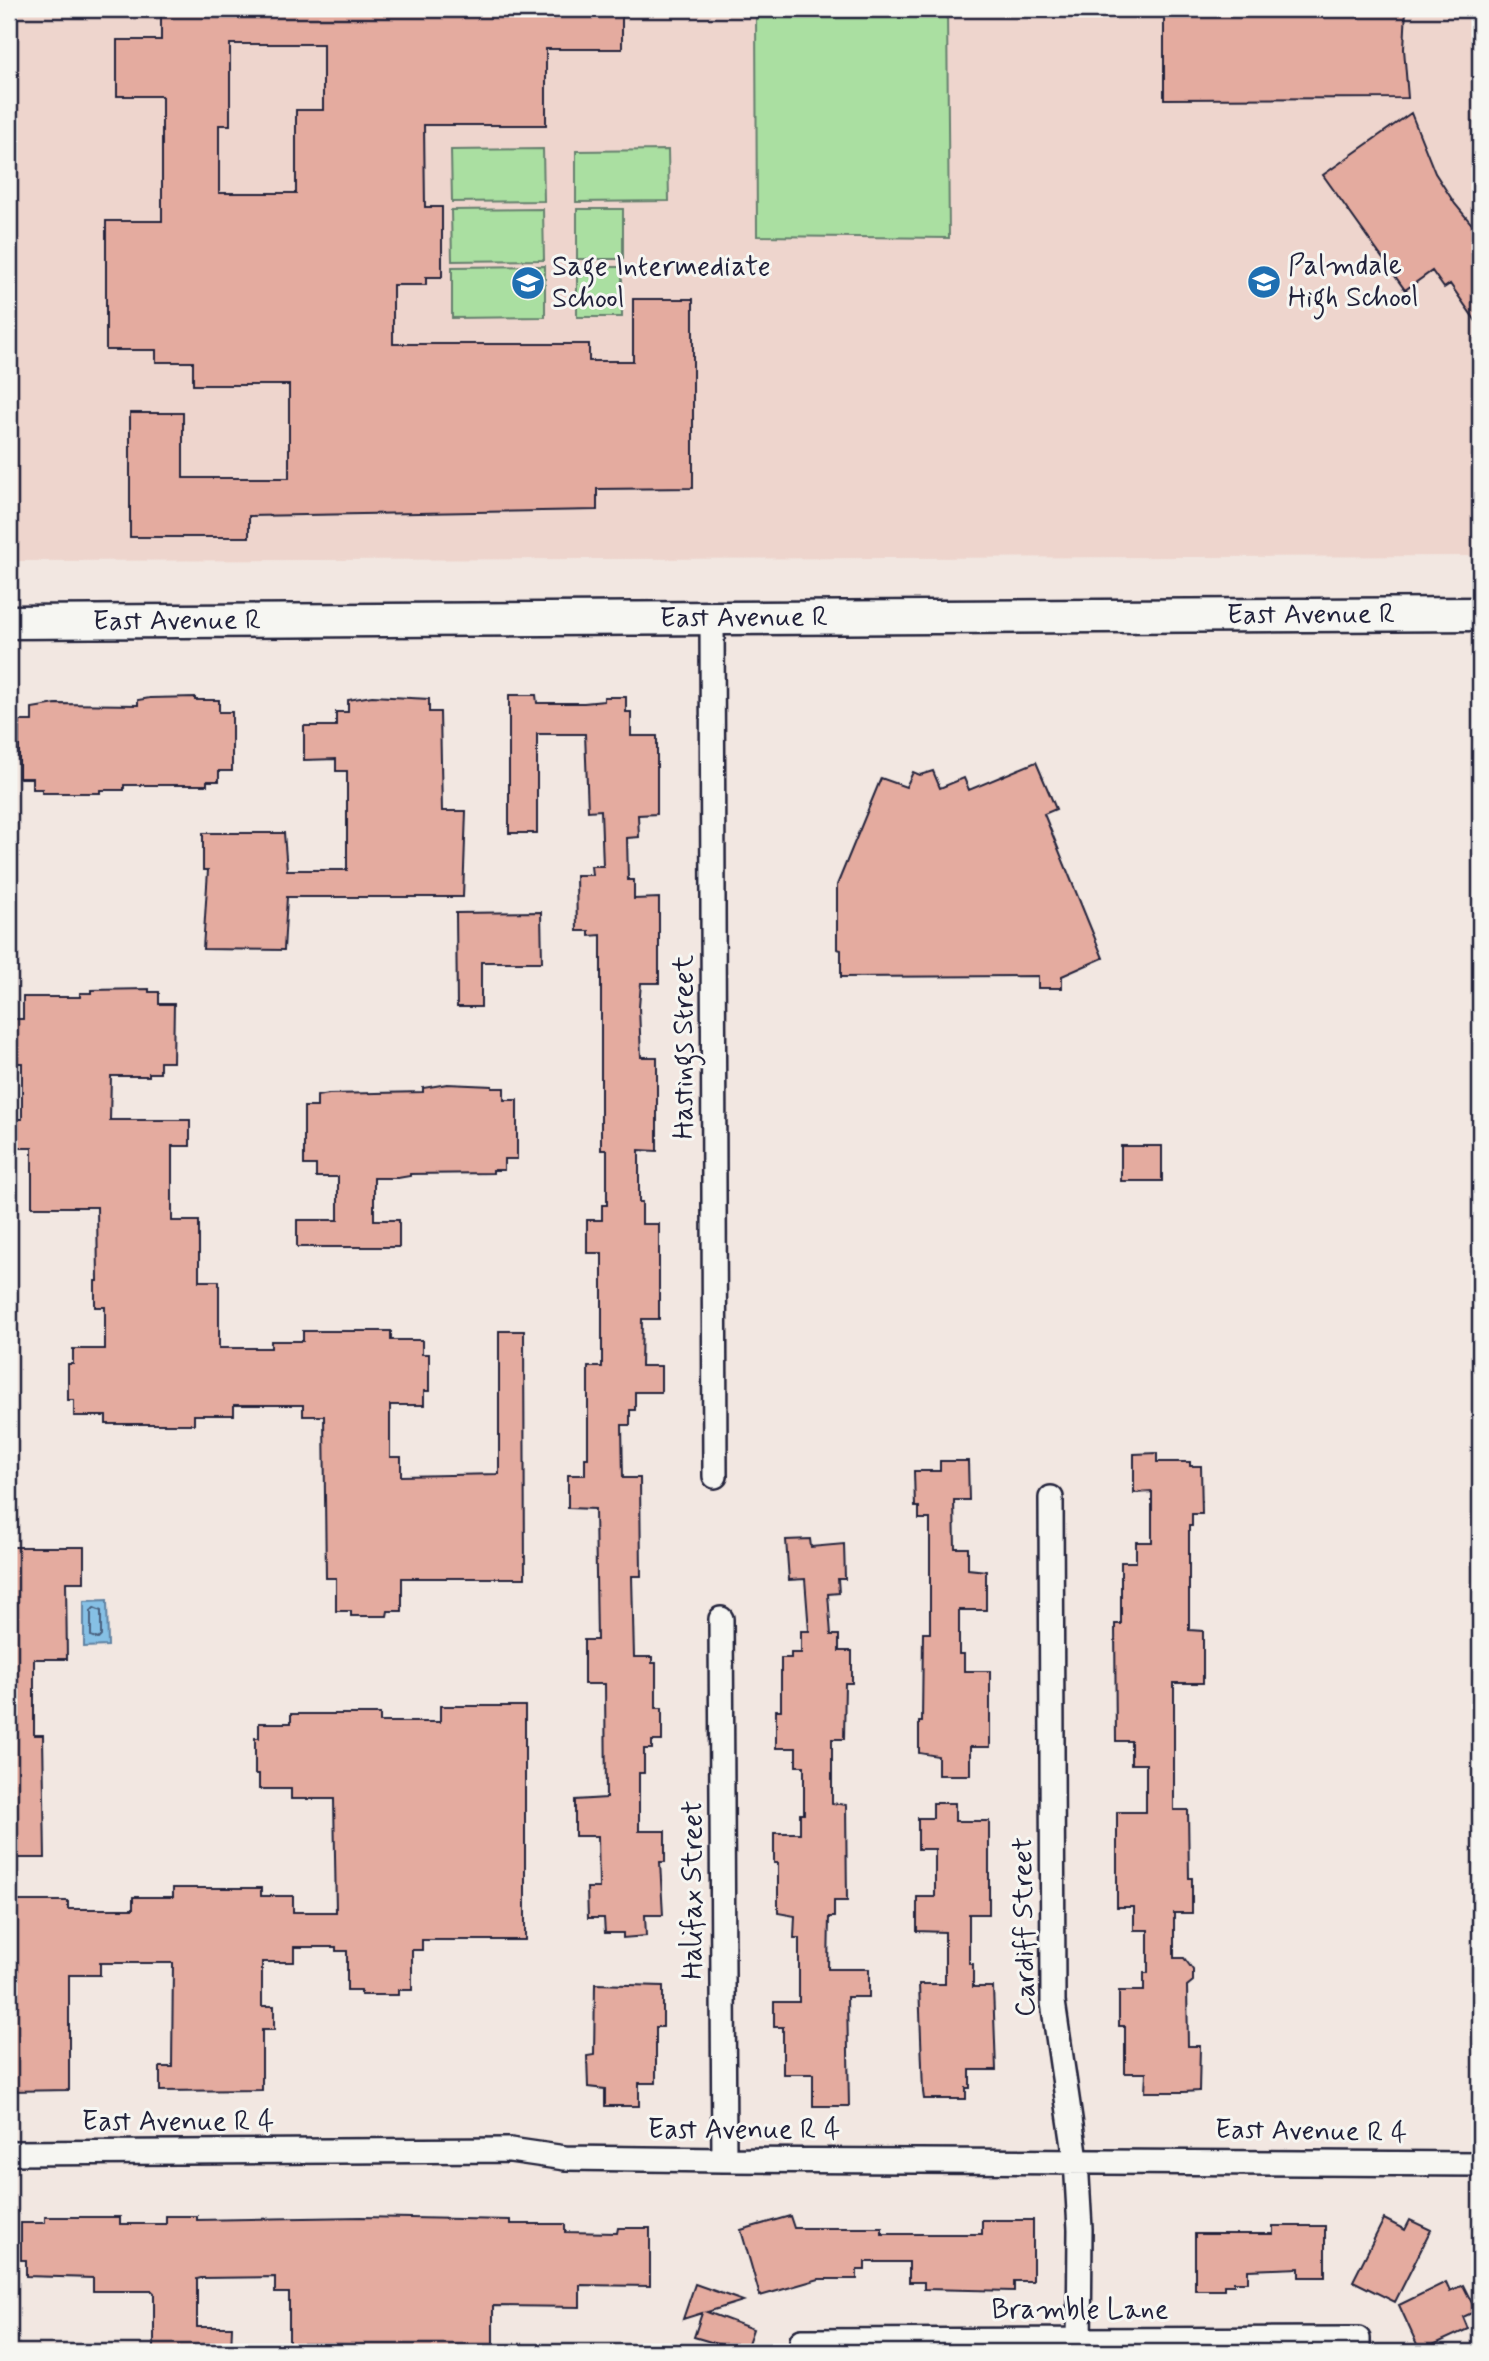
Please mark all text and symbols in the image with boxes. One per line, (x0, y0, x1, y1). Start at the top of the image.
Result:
place label: Palmdale High School (1288, 248, 1418, 320)
place label: Sage Intermediate School (552, 249, 771, 318)
school or university icon: Palmdale High School (1245, 263, 1283, 301)
school or university icon: Sage Intermediate School (509, 264, 547, 302)
street label: East Avenue R (1227, 596, 1395, 634)
street label: East Avenue R (660, 599, 828, 637)
street label: East Avenue R (93, 602, 261, 640)
street label: Hastings Street (666, 954, 706, 1139)
street label: Halifax Street (675, 1801, 712, 1979)
street label: Cardiff Street (1005, 1837, 1045, 2017)
street label: East Avenue R 4 (82, 2104, 274, 2141)
street label: East Avenue R 4 (648, 2112, 840, 2149)
street label: East Avenue R 4 (1214, 2112, 1408, 2152)
street label: Bramble Lane (992, 2292, 1168, 2329)

